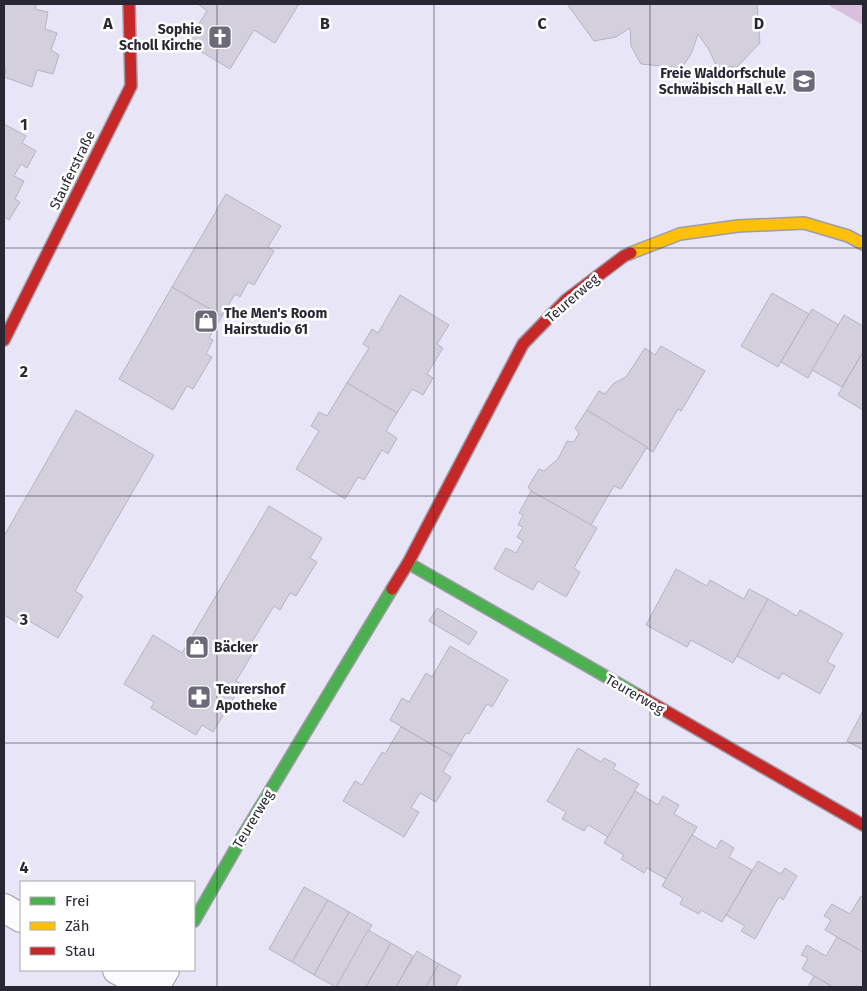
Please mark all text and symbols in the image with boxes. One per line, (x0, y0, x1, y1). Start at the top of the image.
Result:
text: A (102, 14, 113, 33)
text: B (320, 14, 330, 33)
text: C (537, 14, 547, 33)
text: D (754, 14, 764, 33)
place label: Sophie Scholl Kirche (119, 21, 202, 54)
church icon: Sophie Scholl Kirche (207, 24, 233, 50)
place label: Freie Waldorfschule Schwäbisch Hall e.V. (659, 65, 786, 98)
school or university icon: Freie Waldorfschule Schwäbisch Hall e.V. (791, 68, 817, 94)
text: 1 (20, 115, 28, 134)
street label: Stauferstraße (46, 128, 99, 212)
street label: Teurerweg (542, 270, 603, 326)
place label: The Men's Room Hairstudio 61 (224, 305, 327, 338)
shop icon: The Men's Room Hairstudio 61 (193, 308, 219, 334)
text: 2 (20, 362, 28, 381)
text: 3 (19, 610, 28, 629)
shop icon: Bäcker (184, 634, 210, 660)
place label: Bäcker (214, 639, 258, 656)
street label: Teurerweg (602, 671, 668, 718)
place label: Teurershof Apotheke (215, 681, 287, 714)
pharmacy icon: Teurershof Apotheke (186, 684, 212, 710)
street label: Teurerweg (229, 786, 278, 852)
text: 4 (19, 858, 29, 877)
legend (20, 881, 195, 971)
text: Frei (65, 892, 90, 910)
text: Zäh (65, 917, 90, 935)
text: Stau (65, 942, 95, 960)

